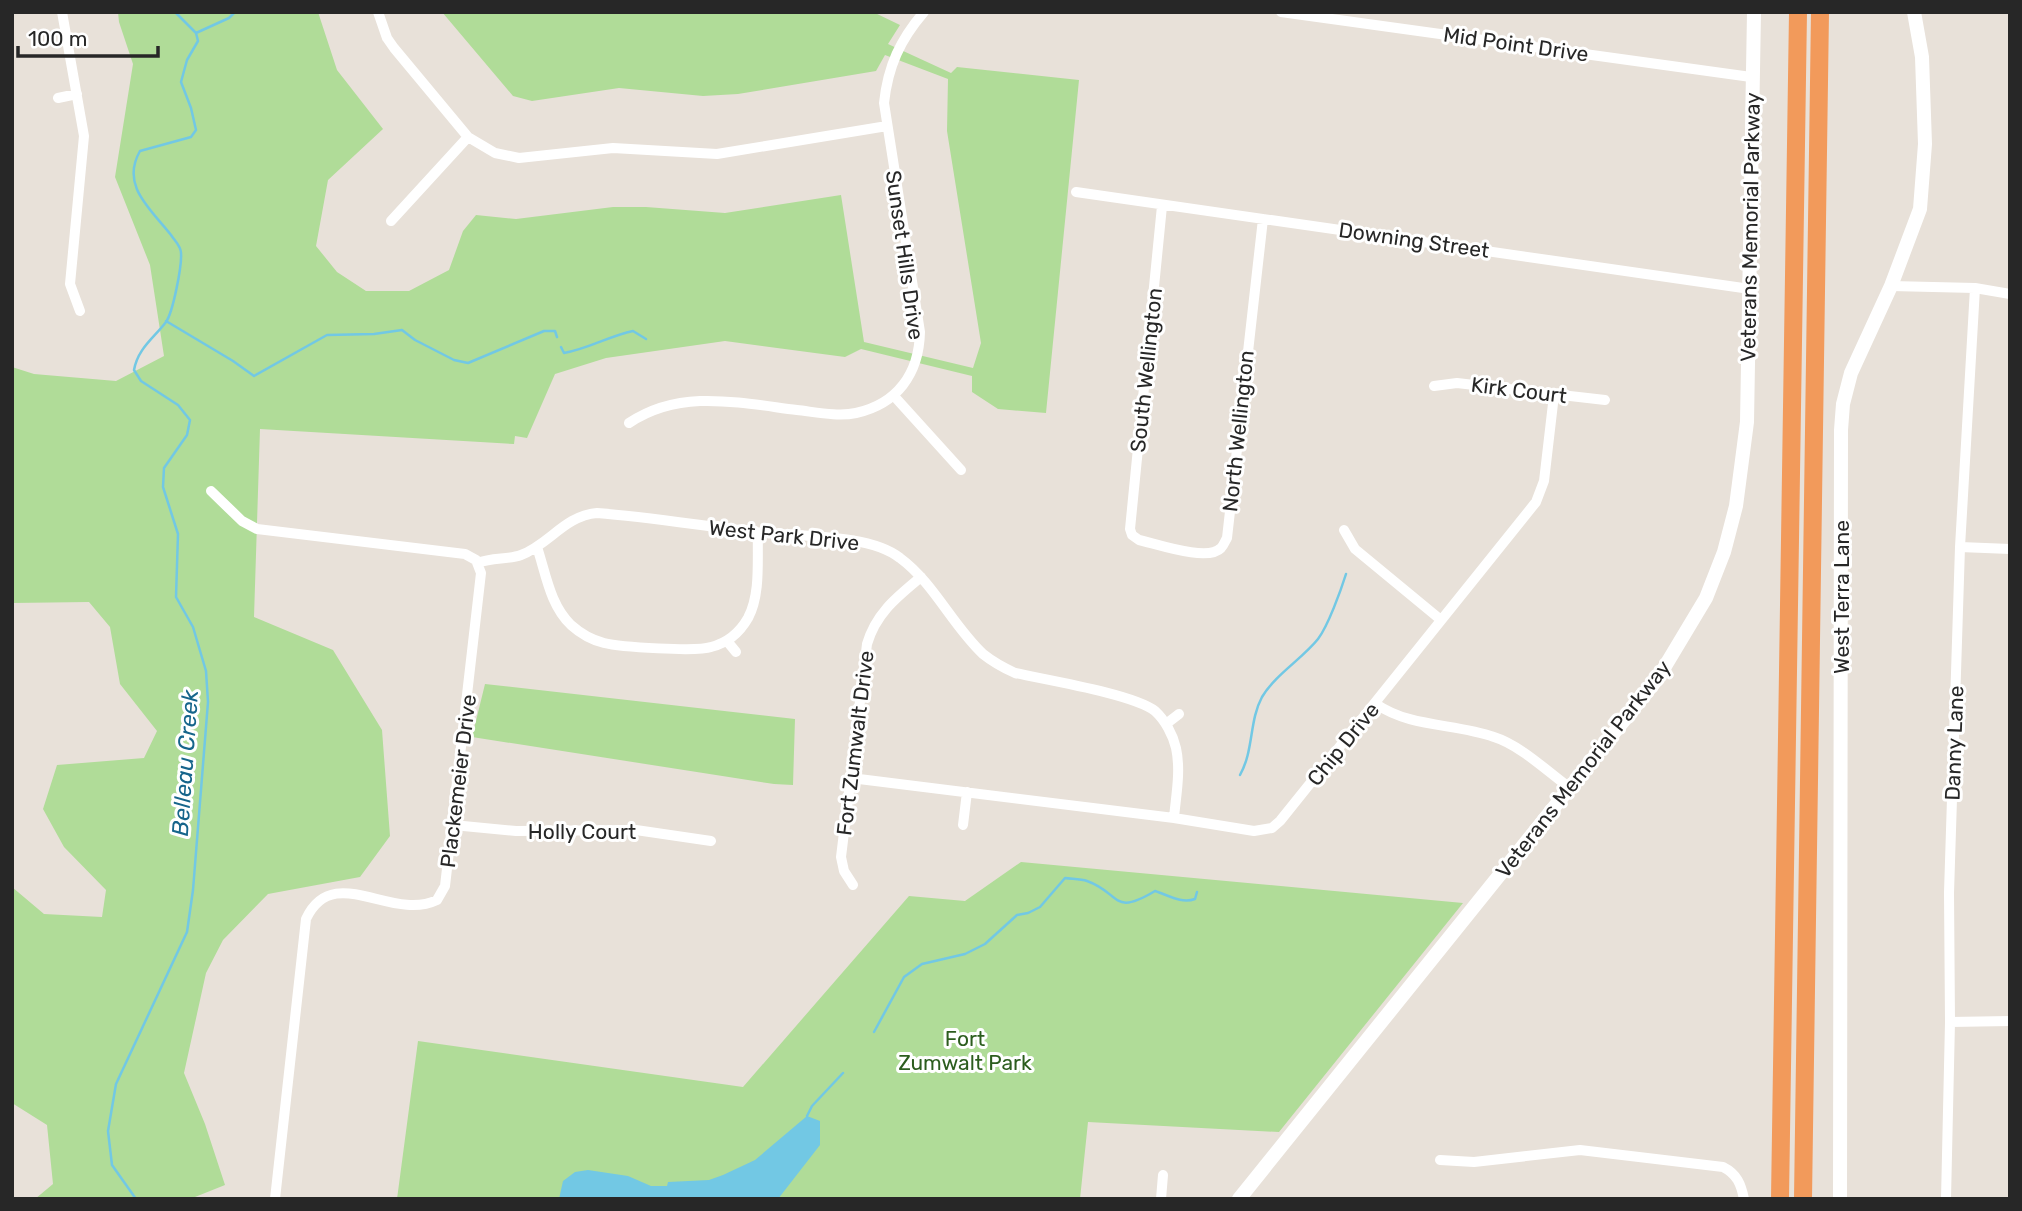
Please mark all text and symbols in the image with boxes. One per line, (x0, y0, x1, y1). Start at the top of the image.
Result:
scale bar (18, 14, 158, 58)
street label: Mid Point Drive (1442, 21, 1590, 67)
text: 100 m (28, 26, 87, 51)
street label: Veterans Memorial Parkway (1735, 92, 1765, 362)
street label: Sunset Hills Drive (881, 169, 929, 341)
street label: Downing Street (1337, 217, 1491, 263)
street label: South Wellington (1125, 287, 1167, 453)
street label: North Wellington (1217, 349, 1259, 513)
street label: Kirk Court (1470, 372, 1568, 408)
street label: West Park Drive (707, 515, 861, 555)
street label: West Terra Lane (1829, 520, 1854, 674)
street label: Fort Zumwalt Drive (831, 649, 879, 837)
street label: Veterans Memorial Parkway (1490, 655, 1676, 883)
street label: Danny Lane (1939, 685, 1969, 801)
water label: Belleau Creek (166, 688, 204, 837)
street label: Plackemeier Drive (435, 693, 481, 869)
street label: Chip Drive (1302, 697, 1384, 791)
street label: Holly Court (528, 819, 636, 844)
park label: Fort Zumwalt Park (898, 1026, 1032, 1075)

